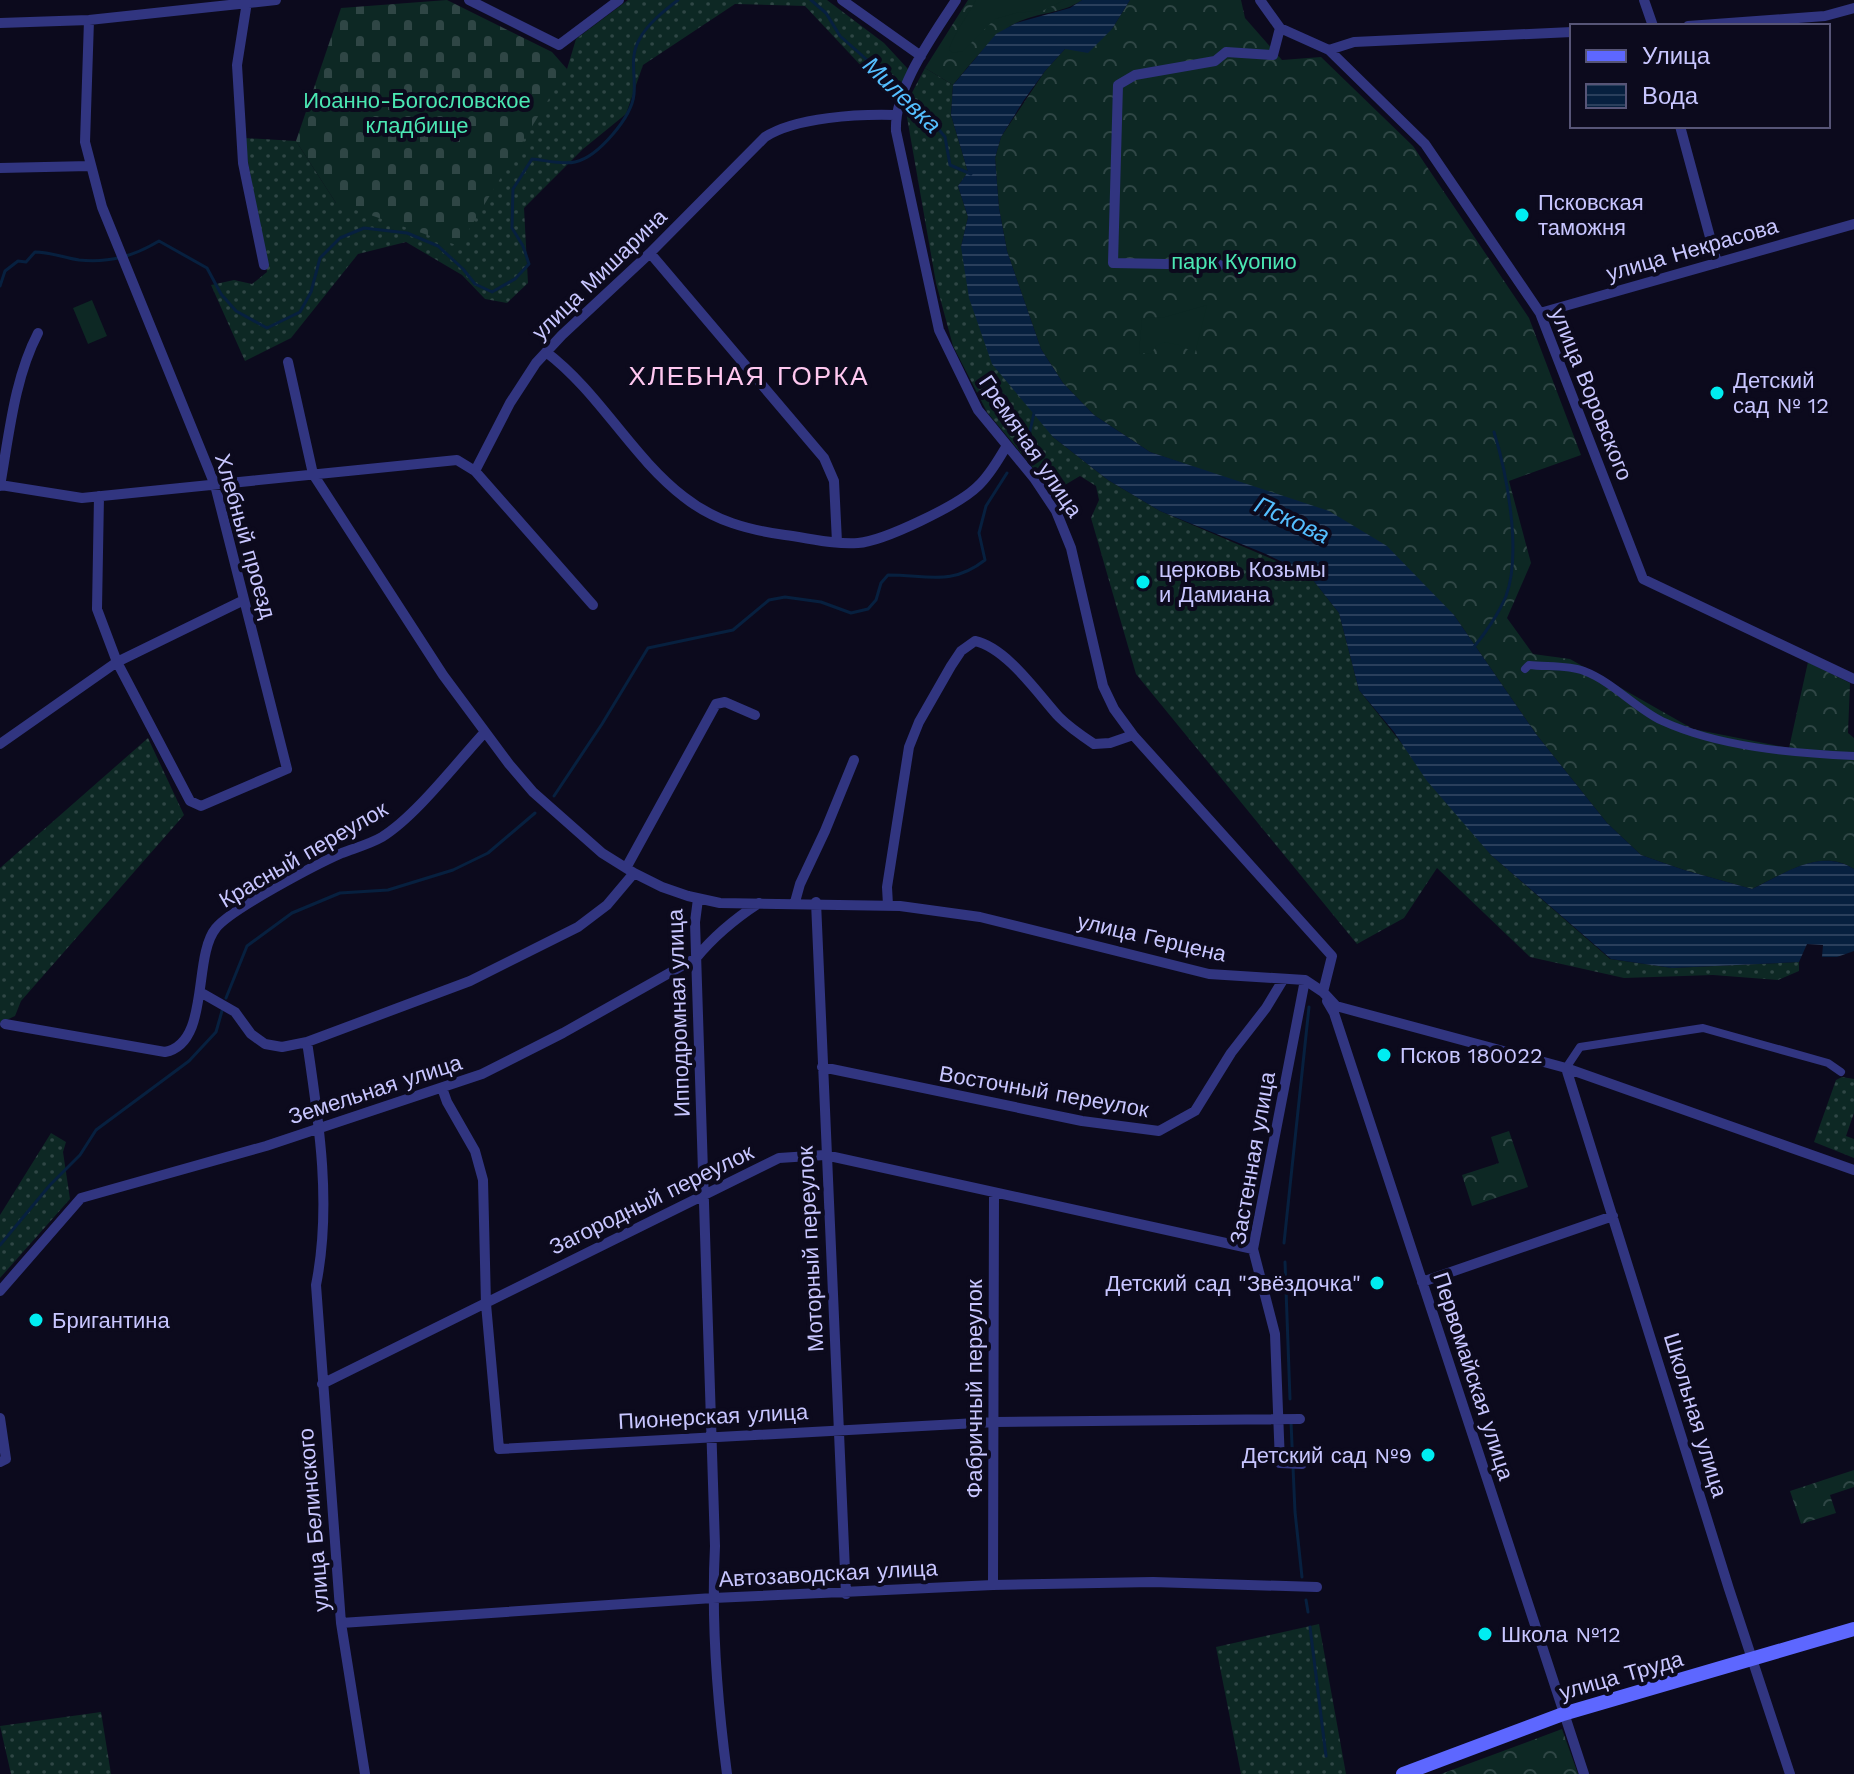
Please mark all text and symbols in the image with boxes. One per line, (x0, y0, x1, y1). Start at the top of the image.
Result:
legend (1570, 24, 1830, 128)
text: Улица (1642, 42, 1711, 70)
water label: Милевка (857, 51, 947, 139)
text: Вода (1642, 82, 1699, 110)
park label: Иоанно-Богословское кладбище (303, 88, 531, 138)
place label: Псковская таможня (1538, 190, 1644, 240)
street label: улица Мишарина (527, 203, 672, 345)
marker: Псковская таможня (1513, 206, 1531, 224)
street label: улица Некрасова (1603, 213, 1782, 286)
park label: парк Куопио (1171, 249, 1297, 274)
street label: улица Воровского (1546, 304, 1638, 484)
district label: ХЛЕБНАЯ ГОРКА (628, 361, 870, 391)
place label: Детский сад № 12 (1733, 368, 1829, 418)
street label: Гремячая улица (974, 371, 1088, 523)
marker: Детский сад № 12 (1708, 384, 1726, 402)
street label: Хлебный проезд (210, 451, 281, 622)
water label: Пскова (1250, 491, 1334, 549)
place label: церковь Козьмы и Дамиана (1159, 557, 1326, 607)
marker: церковь Козьмы и Дамиана (1134, 573, 1152, 591)
street label: Красный переулок (215, 796, 392, 913)
street label: Ипподромная улица (662, 908, 695, 1117)
street label: улица Герцена (1075, 908, 1229, 967)
place label: Псков 180022 (1400, 1043, 1543, 1068)
marker: Псков 180022 (1375, 1046, 1393, 1064)
street label: Земельная улица (285, 1049, 466, 1129)
street label: Восточный переулок (937, 1061, 1151, 1122)
street label: Застенная улица (1225, 1069, 1280, 1246)
street label: Загородный переулок (545, 1139, 758, 1260)
street label: Моторный переулок (793, 1145, 828, 1353)
street label: Первомайская улица (1428, 1269, 1519, 1484)
place label: Детский сад "Звёздочка" (1106, 1271, 1361, 1296)
marker: Детский сад "Звёздочка" (1368, 1274, 1386, 1292)
street label: Фабричный переулок (962, 1279, 987, 1499)
place label: Бригантина (52, 1308, 170, 1333)
marker: Бригантина (27, 1311, 45, 1329)
street label: Школьная улица (1659, 1330, 1733, 1501)
street label: Пионерская улица (617, 1399, 809, 1434)
street label: улица Белинского (293, 1427, 334, 1613)
place label: Детский сад №9 (1242, 1443, 1412, 1468)
marker: Детский сад №9 (1419, 1446, 1437, 1464)
street label: Автозаводская улица (718, 1555, 939, 1592)
place label: Школа №12 (1501, 1622, 1621, 1647)
marker: Школа №12 (1476, 1625, 1494, 1643)
street label: улица Труда (1556, 1646, 1687, 1705)

